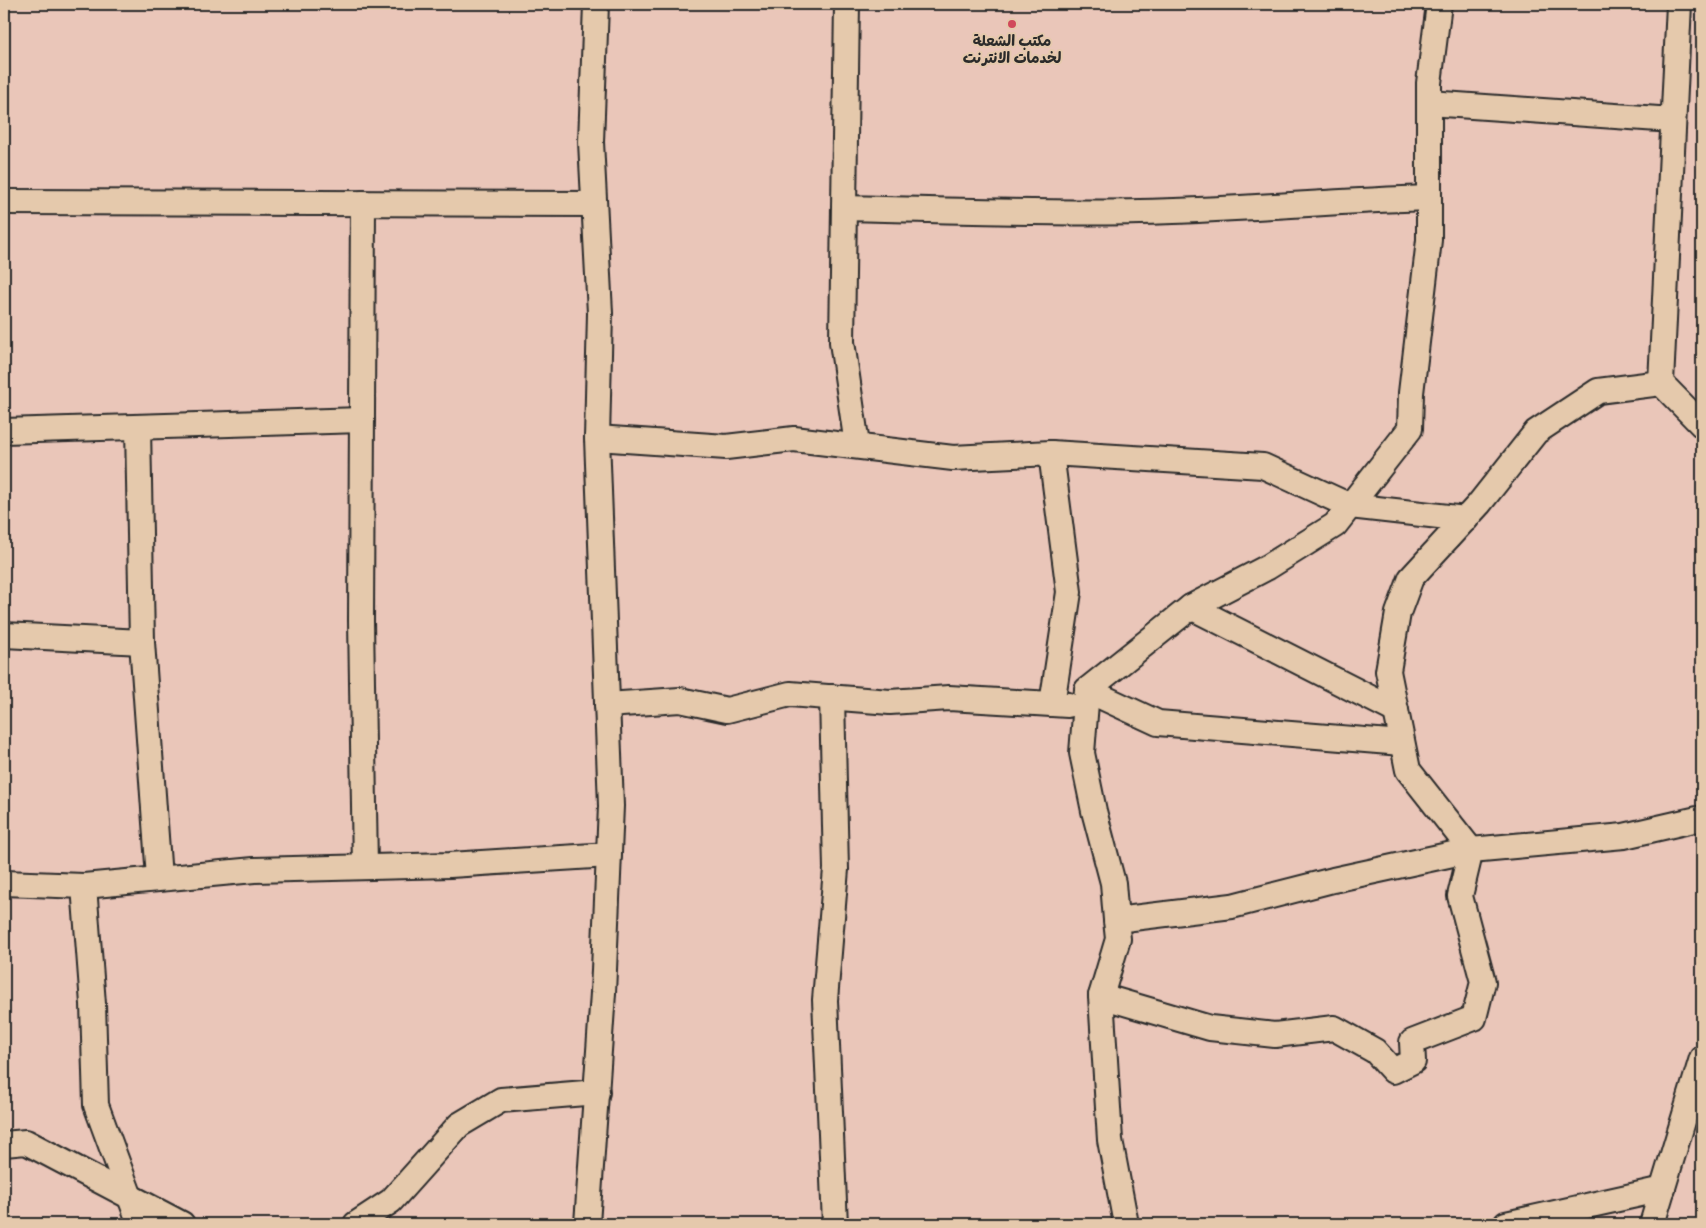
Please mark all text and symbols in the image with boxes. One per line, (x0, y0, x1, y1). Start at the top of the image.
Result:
marker: مكتب الشعلة لخدمات الانترنت (1006, 18, 1018, 30)
place label: مكتب الشعلة لخدمات الانترنت (963, 33, 1061, 69)

